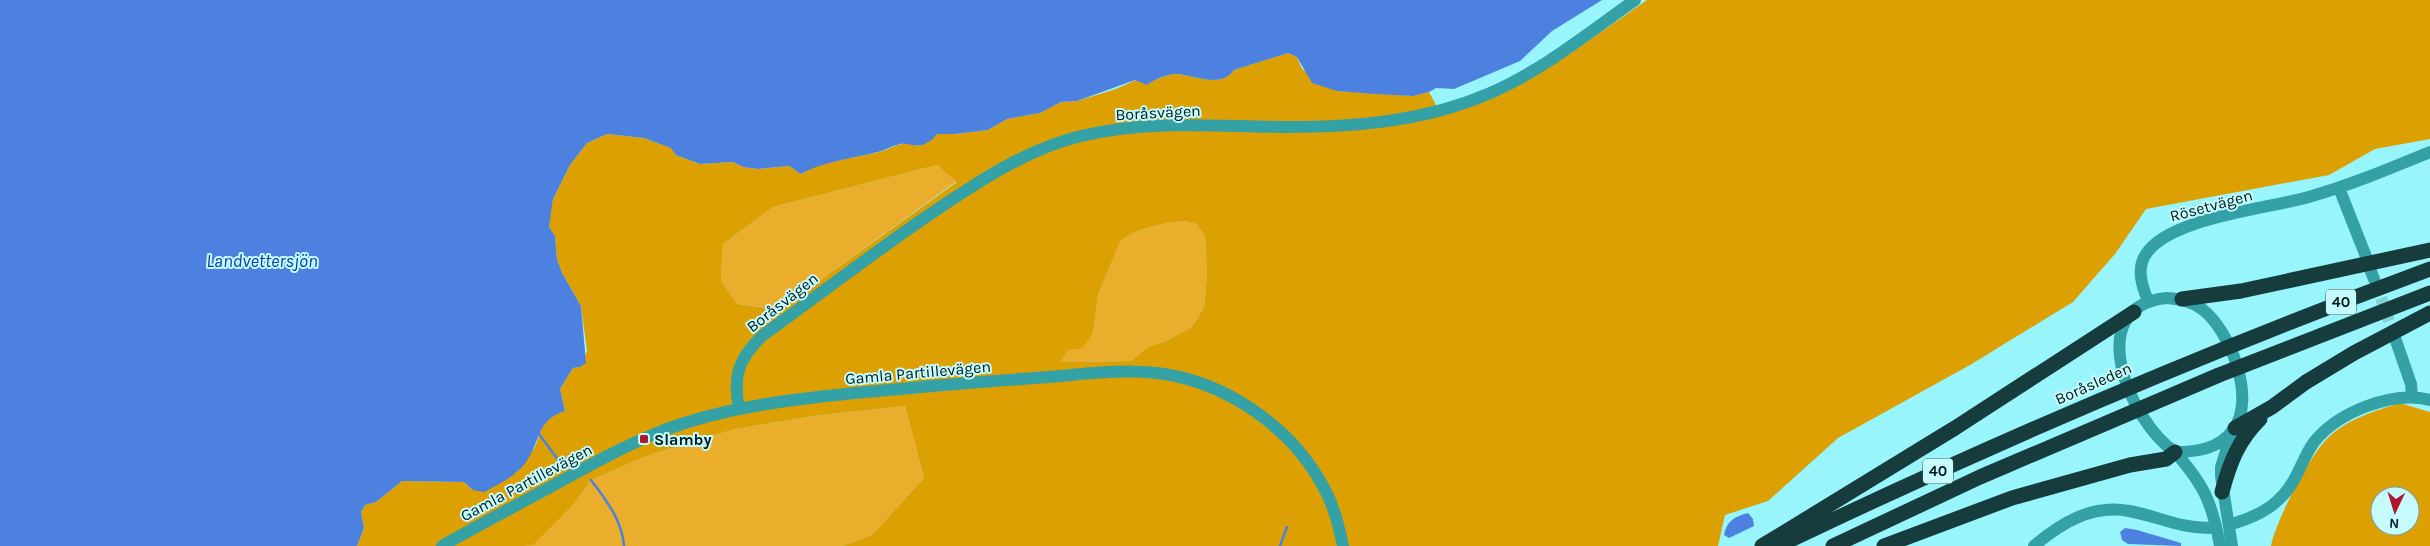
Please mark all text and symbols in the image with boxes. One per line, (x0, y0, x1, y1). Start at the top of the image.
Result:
street label: Boråsvägen (1115, 101, 1201, 124)
street label: Rösetvägen (2168, 185, 2255, 226)
water label: Landvettersjön (206, 250, 318, 272)
street label: Boråsvägen (743, 269, 822, 336)
road number: 40 (2326, 290, 2356, 314)
street label: Gamla Partillevägen (844, 357, 992, 388)
street label: Boråsleden (2052, 358, 2134, 409)
place label: Slamby (654, 430, 712, 449)
marker: Slamby (638, 433, 650, 445)
street label: Gamla Partillevägen (457, 440, 595, 525)
road number: 40 (1923, 458, 1953, 484)
north arrow (2370, 486, 2420, 536)
text: N (2389, 515, 2400, 532)

